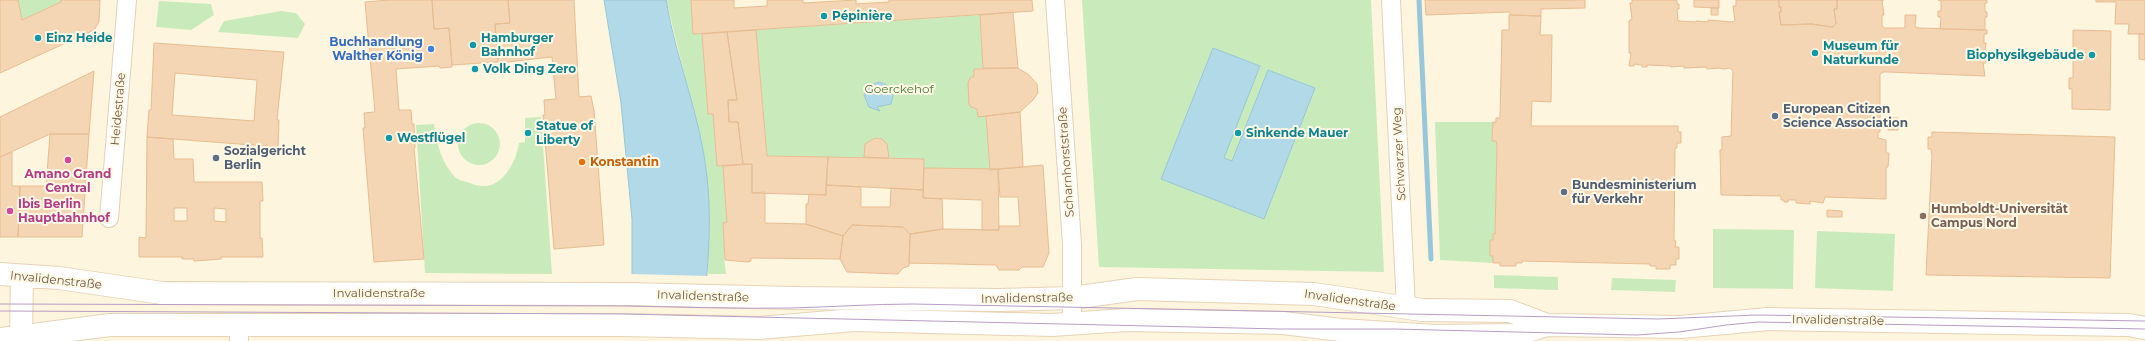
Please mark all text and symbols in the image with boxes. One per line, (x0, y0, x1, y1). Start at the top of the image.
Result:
place label: Pépinière (832, 8, 893, 23)
marker: Pépinière (819, 11, 829, 21)
place label: Einz Heide (46, 30, 113, 45)
place label: Hamburger Bahnhof (481, 30, 553, 59)
marker: Einz Heide (33, 33, 43, 43)
place label: Buchhandlung Walther König (329, 34, 423, 63)
place label: Museum für Naturkunde (1823, 38, 1899, 67)
marker: Hamburger Bahnhof (468, 40, 478, 50)
marker: Buchhandlung Walther König (426, 44, 436, 54)
place label: Biophysikgebäude (1967, 47, 2084, 62)
marker: Museum für Naturkunde (1810, 48, 1820, 58)
marker: Biophysikgebäude (2087, 50, 2097, 60)
place label: Volk Ding Zero (482, 61, 576, 76)
marker: Volk Ding Zero (470, 64, 480, 74)
street label: Heidestraße (107, 72, 128, 146)
park label: Goerckehof (864, 81, 935, 96)
place label: European Citizen Science Association (1783, 101, 1908, 130)
street label: Scharnhorststraße (1054, 106, 1077, 218)
street label: Schwarzer Weg (1389, 107, 1408, 201)
marker: European Citizen Science Association (1770, 111, 1780, 121)
place label: Statue of Liberty (536, 118, 594, 147)
place label: Sinkende Mauer (1246, 125, 1348, 140)
marker: Statue of Liberty (523, 128, 533, 138)
marker: Sinkende Mauer (1233, 128, 1243, 138)
place label: Westflügel (397, 130, 465, 145)
marker: Westflügel (384, 133, 394, 143)
place label: Sozialgericht Berlin (224, 143, 307, 172)
marker: Sozialgericht Berlin (211, 153, 221, 163)
place label: Konstantin (590, 154, 659, 169)
marker: Amano Grand Central (63, 155, 73, 165)
marker: Konstantin (577, 157, 587, 167)
place label: Amano Grand Central (24, 166, 111, 195)
place label: Bundesministerium für Verkehr (1572, 177, 1697, 206)
marker: Bundesministerium für Verkehr (1559, 187, 1569, 197)
place label: Ibis Berlin Hauptbahnhof (18, 196, 111, 225)
place label: Humboldt-Universität Campus Nord (1931, 201, 2069, 230)
marker: Ibis Berlin Hauptbahnhof (5, 206, 15, 216)
marker: Humboldt-Universität Campus Nord (1918, 211, 1928, 221)
street label: Invalidenstraße (9, 267, 103, 292)
street label: Invalidenstraße (333, 285, 425, 300)
street label: Invalidenstraße (657, 286, 749, 305)
street label: Invalidenstraße (1303, 286, 1397, 313)
street label: Invalidenstraße (981, 289, 1073, 306)
street label: Invalidenstraße (1792, 311, 1884, 328)

